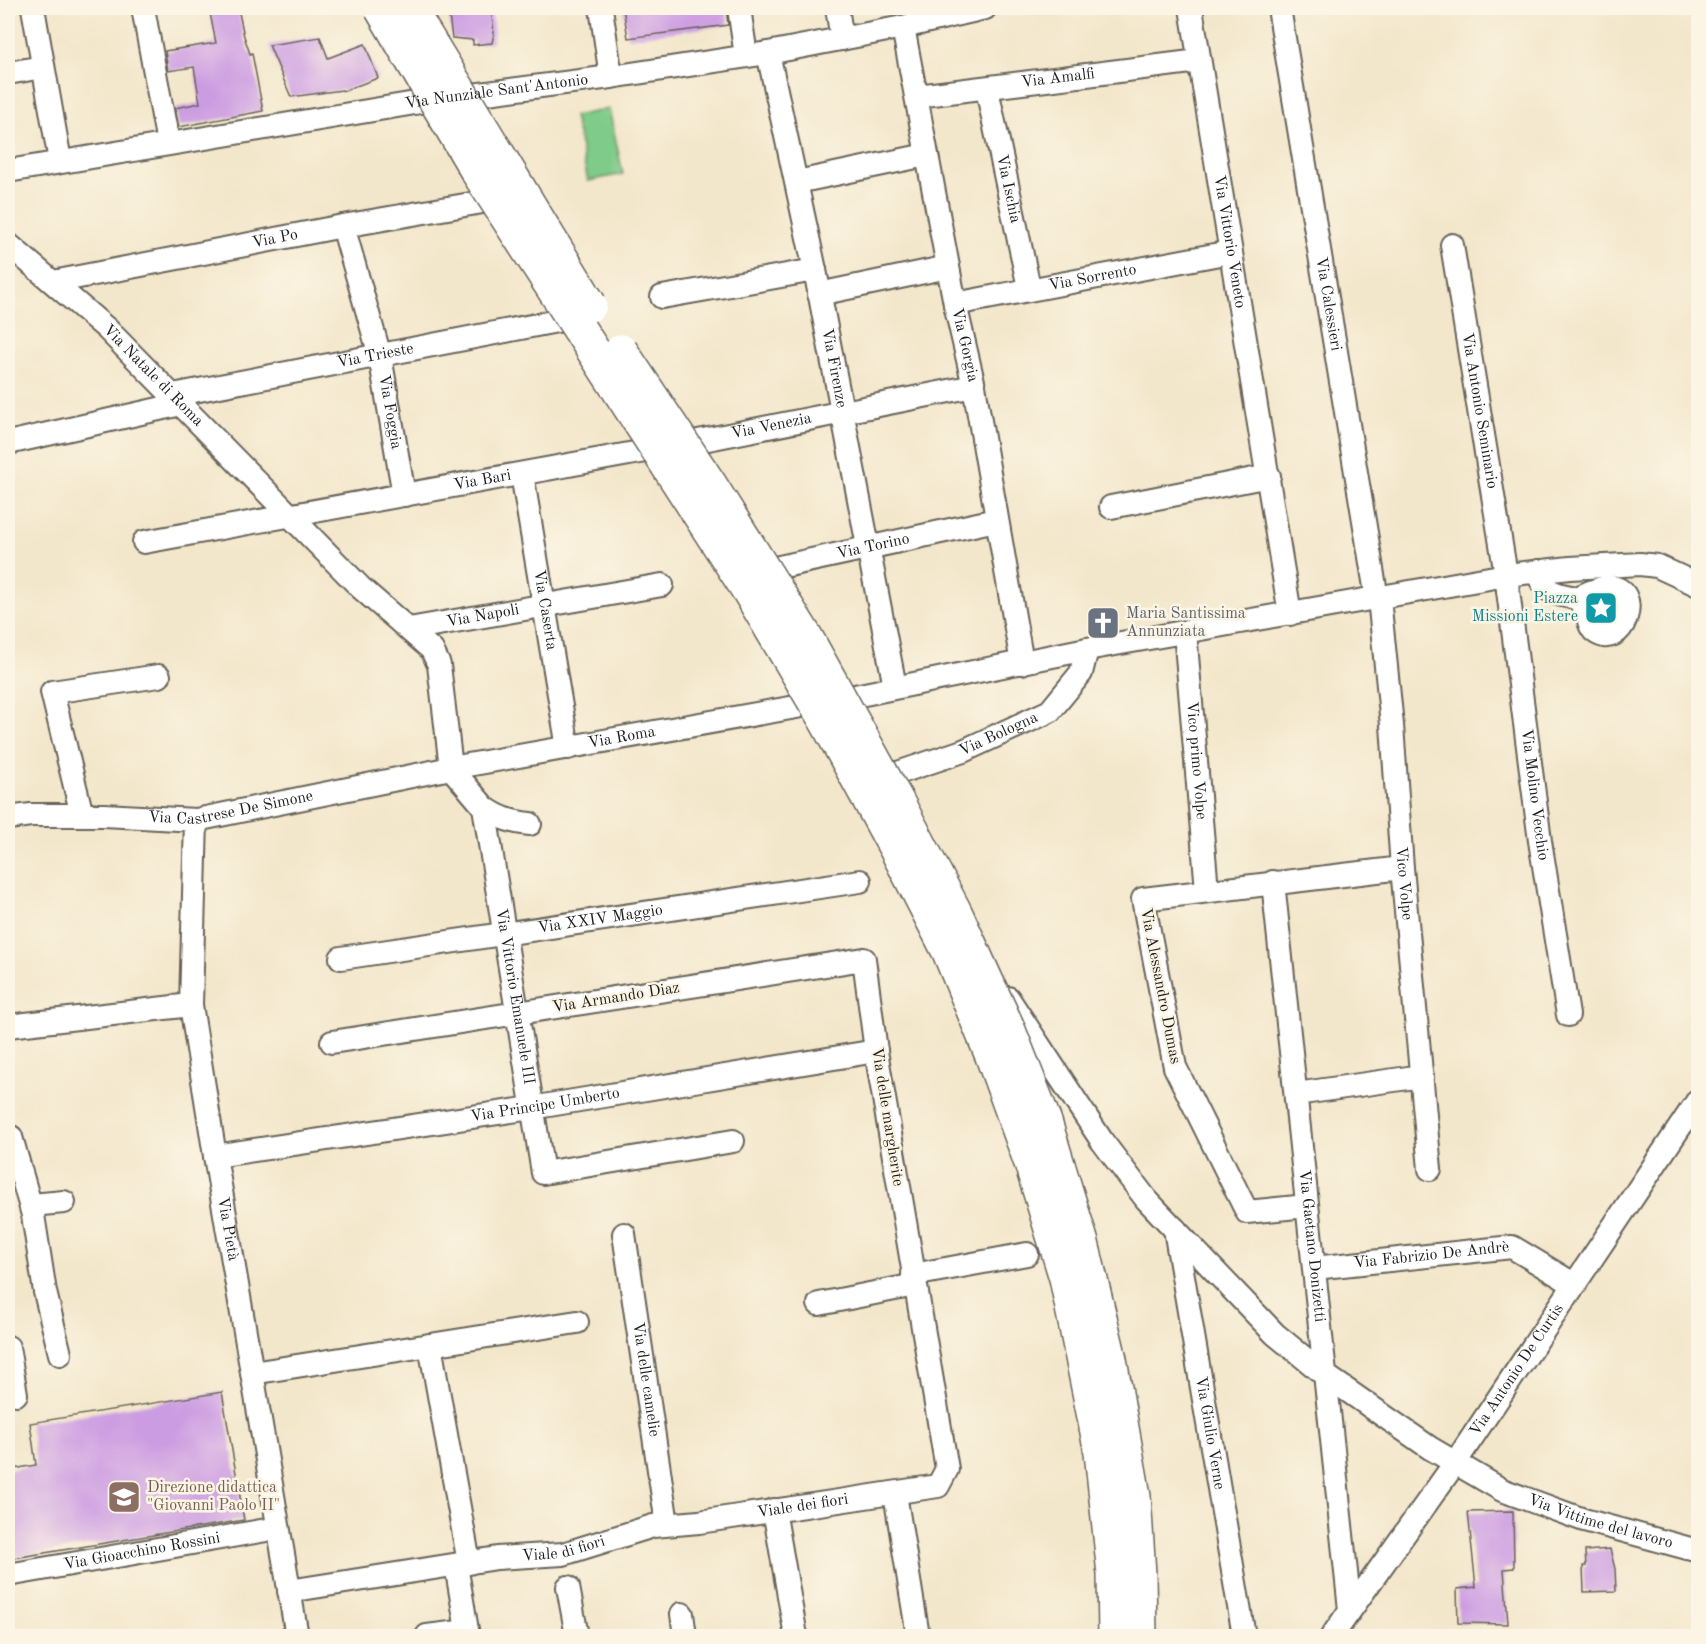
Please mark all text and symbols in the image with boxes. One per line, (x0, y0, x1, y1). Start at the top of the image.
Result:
street label: Via Amalfi (1020, 66, 1096, 91)
street label: Via Nunziale Sant'Antonio (404, 72, 589, 113)
street label: Via Ischia (993, 153, 1023, 225)
street label: Via Vittorio Veneto (1210, 174, 1248, 310)
street label: Via Po (251, 227, 299, 251)
street label: Via Calessieri (1312, 256, 1344, 352)
street label: Via Sorrento (1047, 262, 1138, 294)
street label: Via Gorgia (948, 307, 981, 384)
street label: Via Natale di Roma (100, 322, 206, 430)
street label: Via Firenze (818, 327, 849, 409)
street label: Via Antonio Seminario (1458, 332, 1500, 490)
street label: Via Trieste (335, 341, 415, 371)
street label: Via Foggia (375, 373, 404, 451)
street label: Via Venezia (730, 411, 813, 442)
street label: Via Bari (452, 468, 513, 494)
street label: Via Torino (835, 531, 911, 562)
street label: Via Caserta (530, 569, 559, 652)
place icon: Piazza Missioni Estere (1583, 590, 1619, 626)
place label: Piazza Missioni Estere (1472, 591, 1578, 625)
street label: Via Napoli (445, 602, 520, 630)
church icon: Maria Santissima Annunziata (1085, 605, 1121, 641)
place label: Maria Santissima Annunziata (1126, 606, 1246, 640)
street label: Vico primo Volpe (1183, 701, 1209, 820)
street label: Via Bologna (957, 710, 1041, 760)
street label: Via Roma (587, 724, 657, 752)
street label: Via Molino Vecchio (1518, 728, 1551, 862)
street label: Via Castrese De Simone (148, 788, 315, 828)
street label: Vico Volpe (1393, 846, 1415, 921)
street label: Via XXIV Maggio (536, 902, 664, 937)
street label: Via Vittorio Emanuele III (492, 907, 537, 1086)
street label: Via Alessandro Dumas (1137, 907, 1183, 1065)
street label: Via Armando Diaz (551, 980, 681, 1016)
street label: Via delle margherite (868, 1046, 906, 1188)
street label: Via Principe Umberto (469, 1085, 621, 1125)
street label: Via Gaetano Donizetti (1295, 1169, 1328, 1323)
street label: Via Pietà (214, 1196, 241, 1262)
street label: Via Fabrizio De Andrè (1353, 1239, 1510, 1272)
street label: Via Antonio De Curtis (1467, 1301, 1567, 1439)
street label: Via delle camelie (629, 1321, 662, 1438)
street label: Via Giulio Verne (1192, 1375, 1227, 1491)
school or university icon: Direzione didattica "Giovanni Paolo II" (106, 1479, 142, 1515)
place label: Direzione didattica "Giovanni Paolo II" (147, 1480, 280, 1514)
street label: Viale dei fiori (756, 1492, 849, 1521)
street label: Via Vittime del lavoro (1526, 1492, 1675, 1552)
street label: Via Gioacchino Rossini (62, 1530, 222, 1573)
street label: Viale di fiori (522, 1533, 607, 1564)

